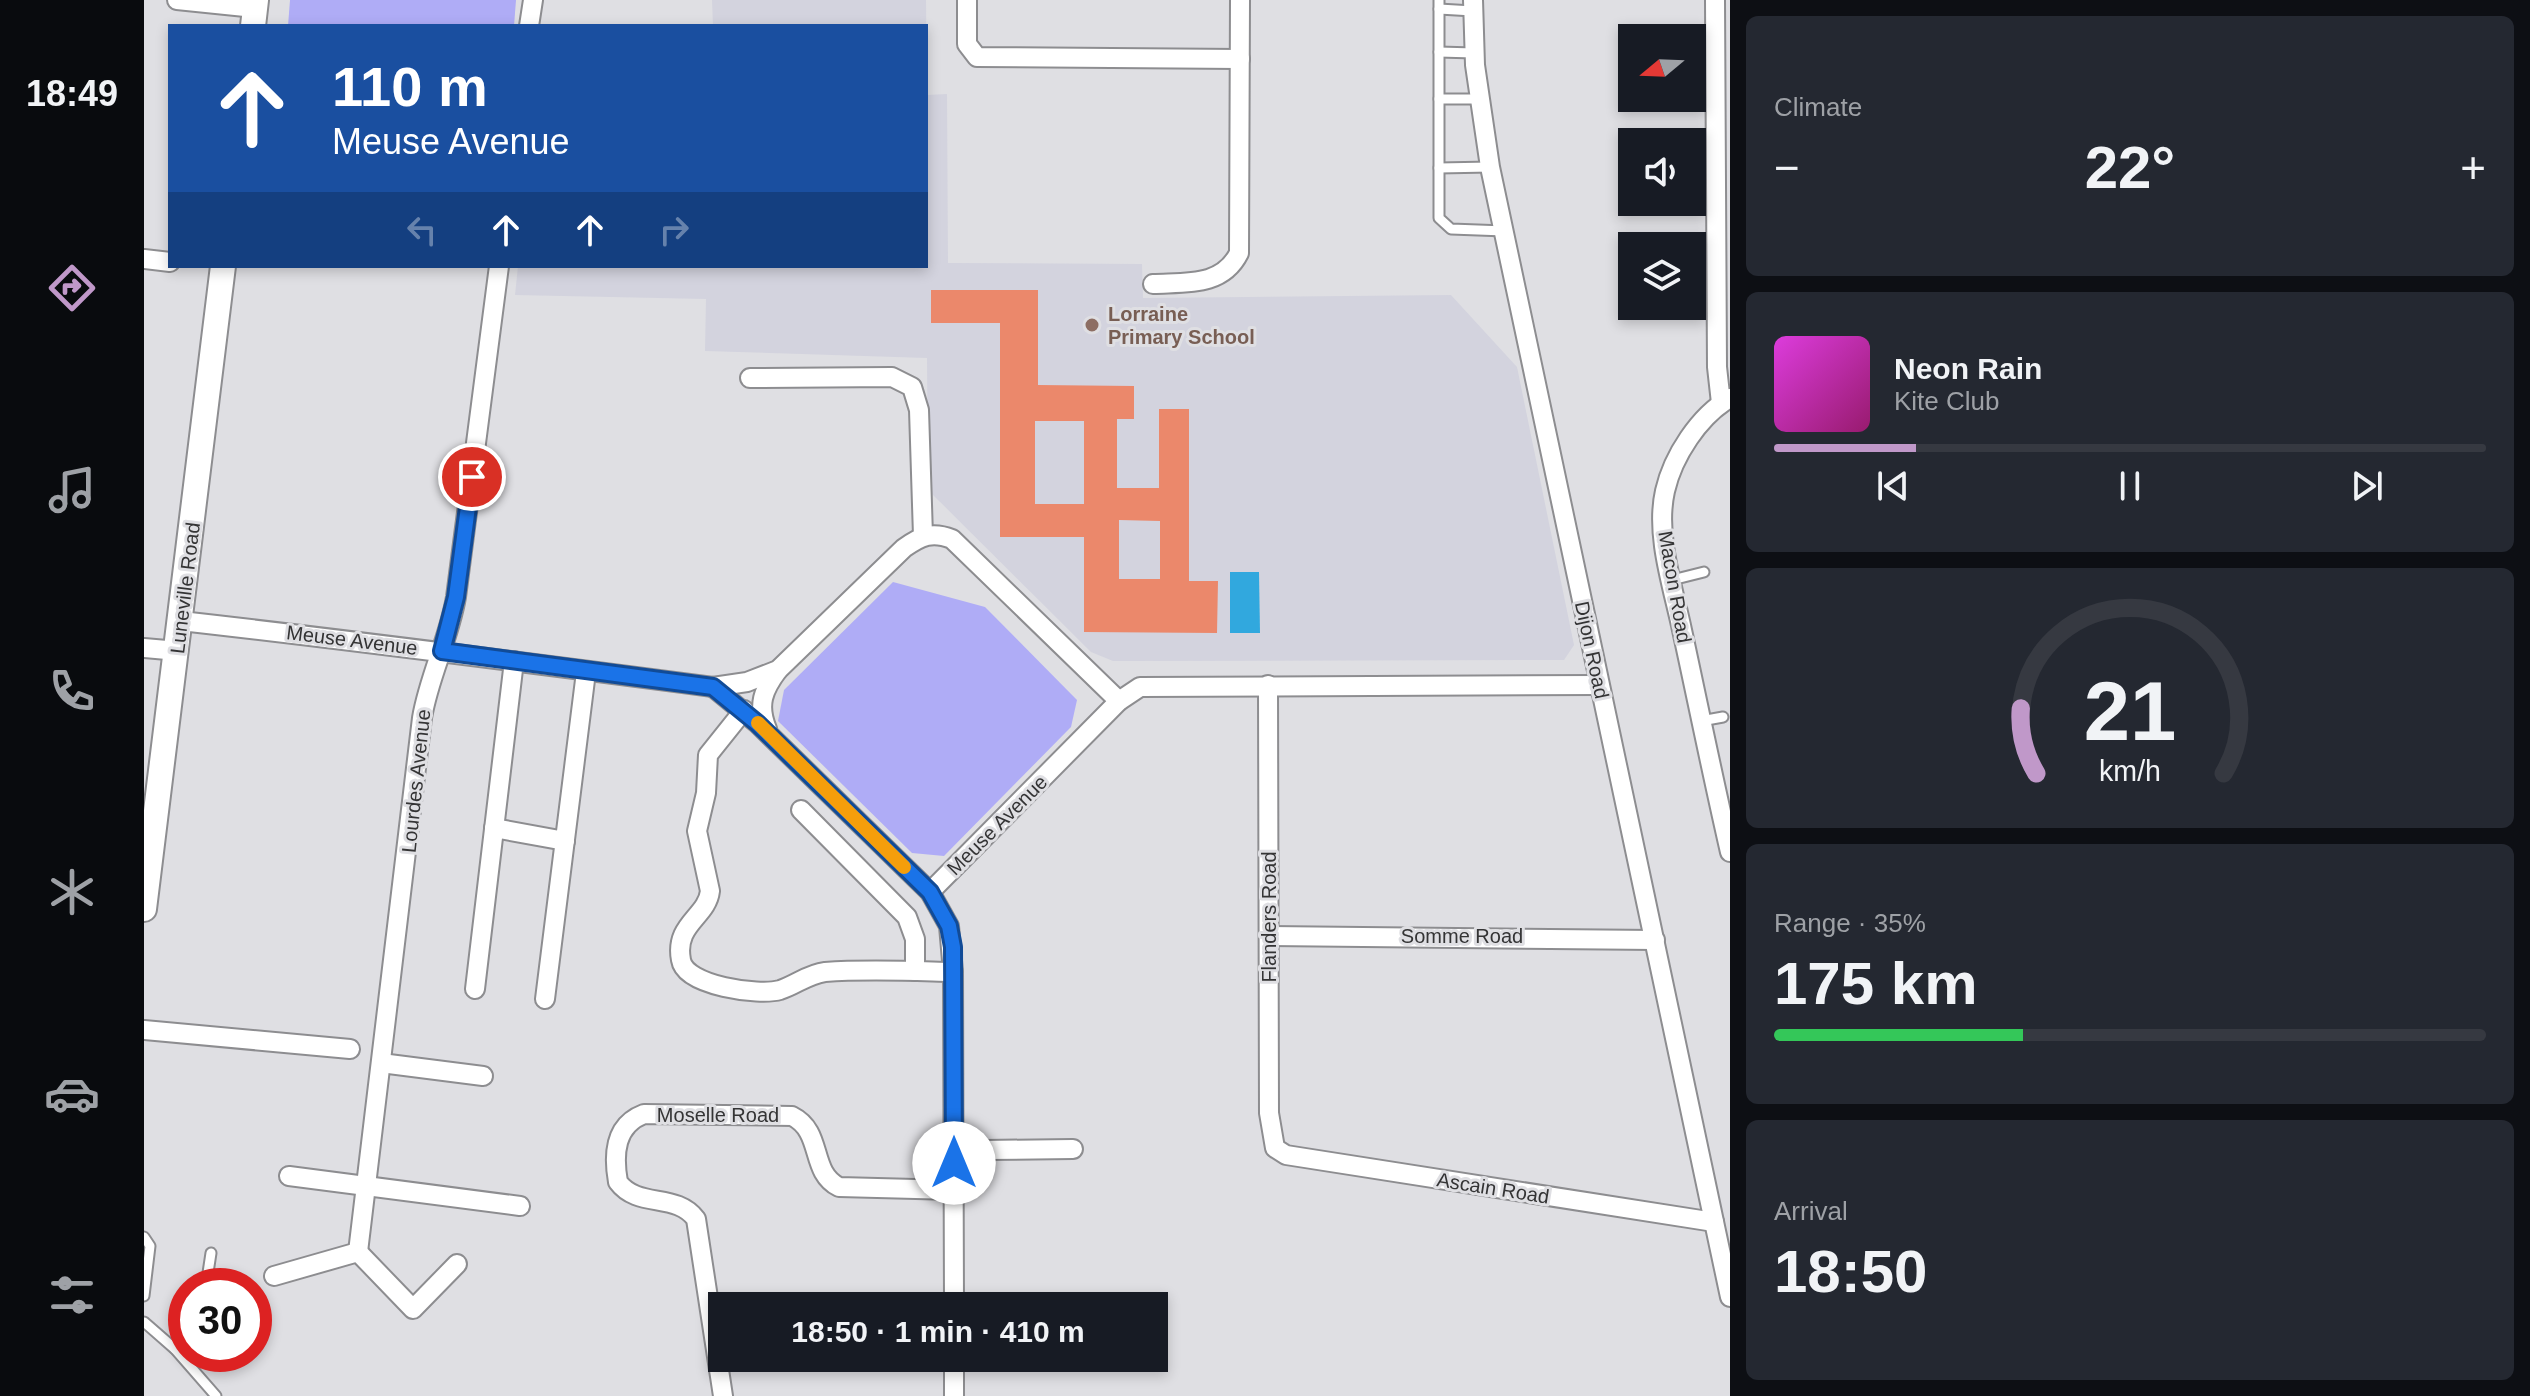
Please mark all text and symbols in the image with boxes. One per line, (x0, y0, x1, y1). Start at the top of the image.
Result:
north arrow (1618, 24, 1706, 112)
map controls (1618, 24, 1706, 320)
text: 110 m (332, 55, 488, 118)
icon: ahead (200, 56, 304, 160)
text: 18:49 (26, 73, 118, 114)
text: Climate (1774, 92, 1862, 122)
text: Meuse Avenue (332, 121, 570, 162)
button: sound (1618, 128, 1706, 216)
text: 22° (2085, 134, 2175, 201)
text: − (1774, 143, 1800, 192)
text: + (2460, 143, 2486, 192)
icon: left (400, 208, 444, 252)
icon: ahead (484, 208, 528, 252)
icon: ahead (568, 208, 612, 252)
icon: right (652, 208, 696, 252)
button: layers (1618, 232, 1706, 320)
icon: directions (44, 260, 100, 316)
place label: Lorraine Primary School (1108, 303, 1255, 348)
marker: Lorraine Primary School (1083, 316, 1101, 334)
text: Neon Rain (1894, 352, 2042, 385)
text: Kite Club (1894, 386, 2000, 416)
pin (438, 443, 506, 511)
icon: arrive (450, 455, 494, 499)
icon: music (44, 462, 100, 518)
icon: previous (1871, 464, 1915, 508)
icon: pause (2108, 464, 2152, 508)
icon: next (2345, 464, 2389, 508)
street label: Luneville Road (166, 521, 204, 655)
street label: Macon Road (1654, 529, 1696, 645)
street label: Dijon Road (1571, 599, 1613, 701)
street label: Meuse Avenue (285, 621, 419, 659)
icon: phone (44, 663, 100, 719)
text: 21 (2084, 665, 2176, 758)
street label: Lourdes Avenue (398, 708, 434, 854)
text: km/h (2099, 755, 2161, 787)
street label: Meuse Avenue (943, 771, 1051, 879)
street label: Flanders Road (1258, 851, 1280, 983)
icon: climate (44, 864, 100, 920)
text: Range · 35% (1774, 908, 1926, 938)
street label: Somme Road (1401, 925, 1523, 947)
text: 175 km (1774, 950, 1978, 1017)
icon: car (44, 1066, 100, 1122)
street label: Moselle Road (657, 1104, 779, 1126)
position arrow (912, 1121, 996, 1205)
street label: Ascain Road (1435, 1168, 1551, 1208)
text: Arrival (1774, 1196, 1848, 1226)
text: 18:50 (1774, 1238, 1927, 1305)
icon: filters (44, 1267, 100, 1323)
speed limit sign: 30 (168, 1268, 272, 1372)
text: 18:50 · 1 min · 410 m (791, 1315, 1085, 1348)

